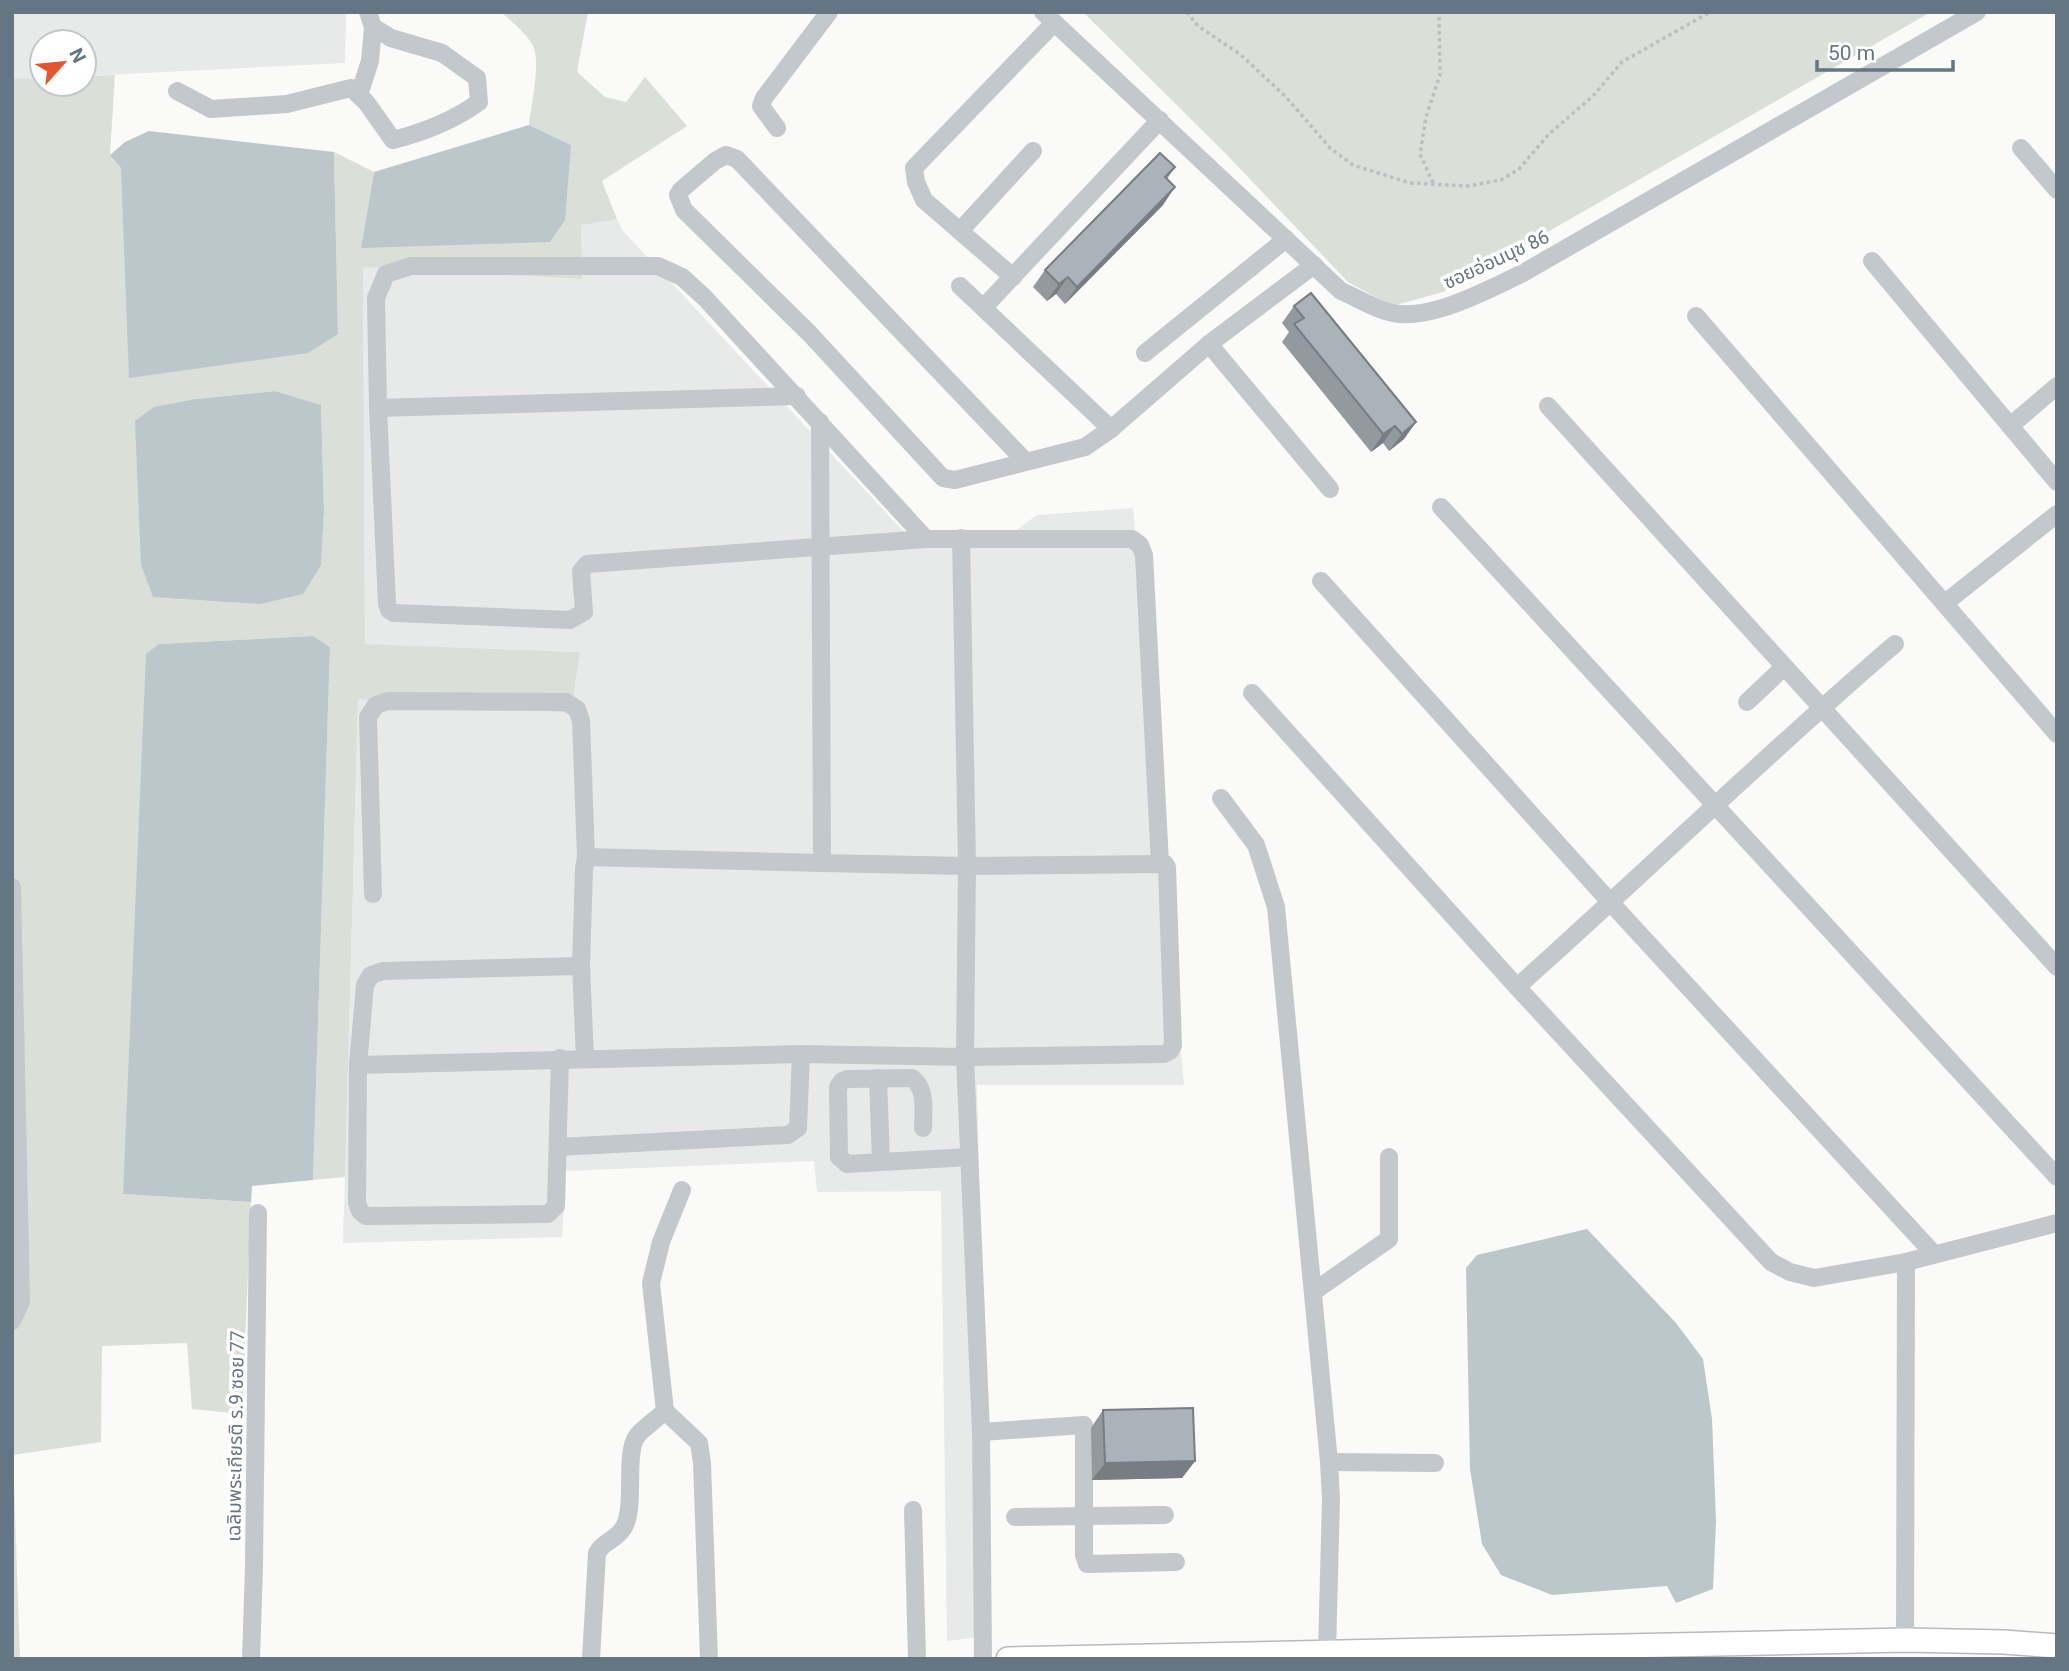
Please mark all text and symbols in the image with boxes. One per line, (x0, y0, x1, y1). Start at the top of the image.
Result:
north arrow (28, 28, 98, 98)
scale bar (1817, 28, 1954, 72)
text: 50 m (1828, 41, 1875, 65)
text: N (64, 44, 91, 67)
street label: ซอยอ่อนนุช 86 (1440, 225, 1553, 294)
street label: เฉลิมพระเกียรติ ร.9 ซอย 77 (222, 1330, 249, 1542)

